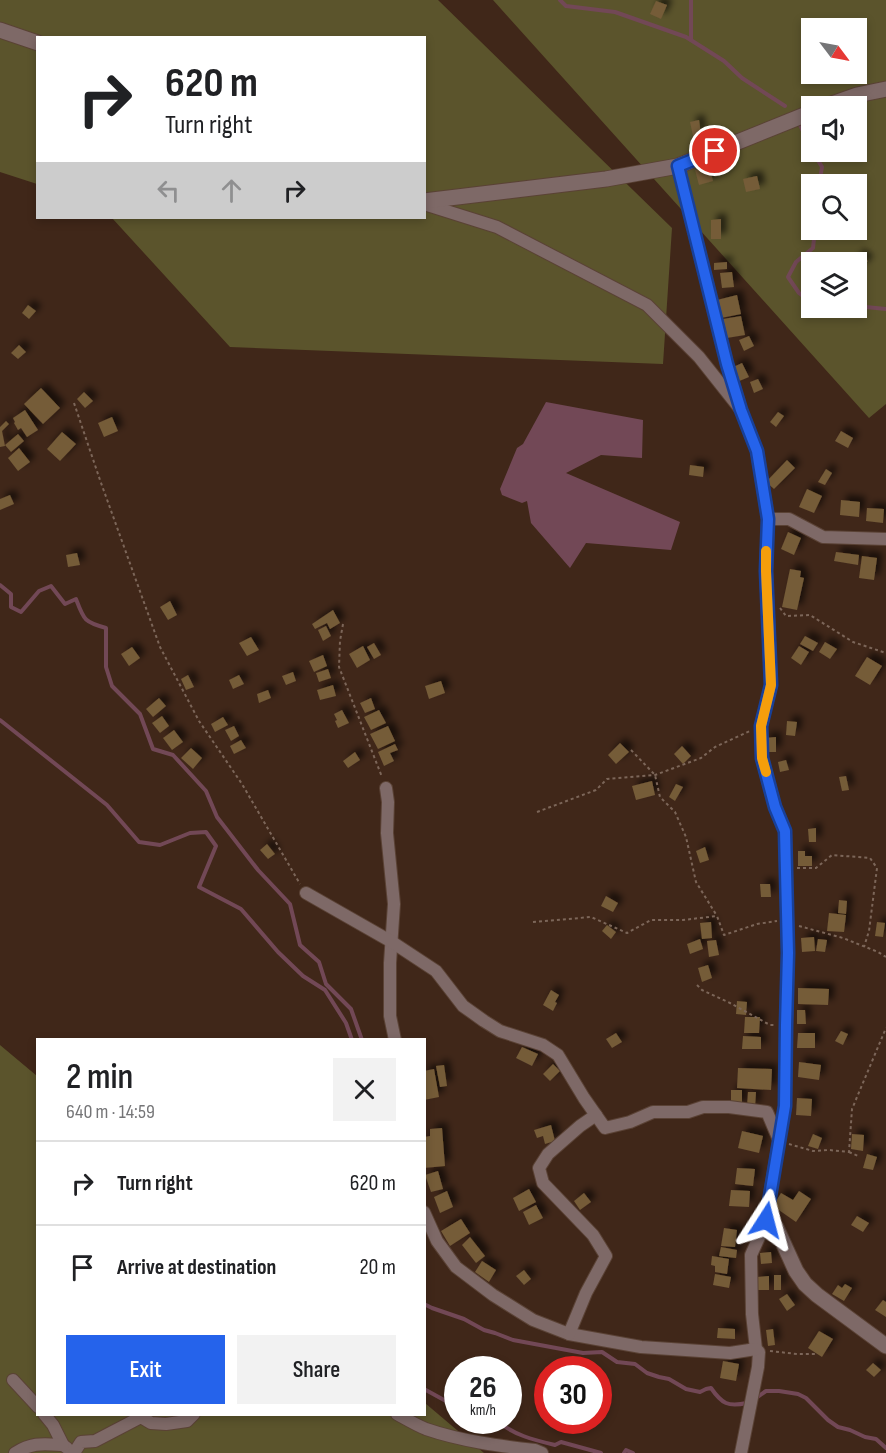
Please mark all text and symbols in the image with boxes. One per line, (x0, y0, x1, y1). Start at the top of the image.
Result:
north arrow (801, 18, 867, 84)
map controls (801, 18, 867, 318)
text: 620 m (165, 58, 258, 109)
icon: right (66, 60, 144, 138)
button: sound (801, 96, 867, 162)
text: Turn right (165, 109, 252, 141)
pin (689, 125, 740, 176)
icon: arrive (698, 134, 731, 167)
icon: left (152, 174, 185, 207)
icon: ahead (215, 174, 248, 207)
icon: right (278, 174, 311, 207)
button: search (801, 174, 867, 240)
button: layers (801, 252, 867, 318)
text: 2 min (66, 1056, 133, 1099)
button: close (333, 1058, 396, 1121)
text: 640 m · 14:59 (66, 1100, 155, 1124)
icon: right (66, 1167, 99, 1200)
text: Turn right (117, 1170, 193, 1197)
text: 620 m (350, 1170, 396, 1197)
position arrow (734, 1188, 798, 1252)
icon: arrive (66, 1251, 99, 1284)
text: Arrive at destination (117, 1254, 276, 1281)
text: 20 m (360, 1254, 396, 1281)
button: Exit (66, 1335, 225, 1404)
button: Share (237, 1335, 396, 1404)
speed limit sign: 30 (534, 1356, 612, 1434)
text: 26 (469, 1370, 497, 1406)
text: km/h (470, 1401, 496, 1420)

